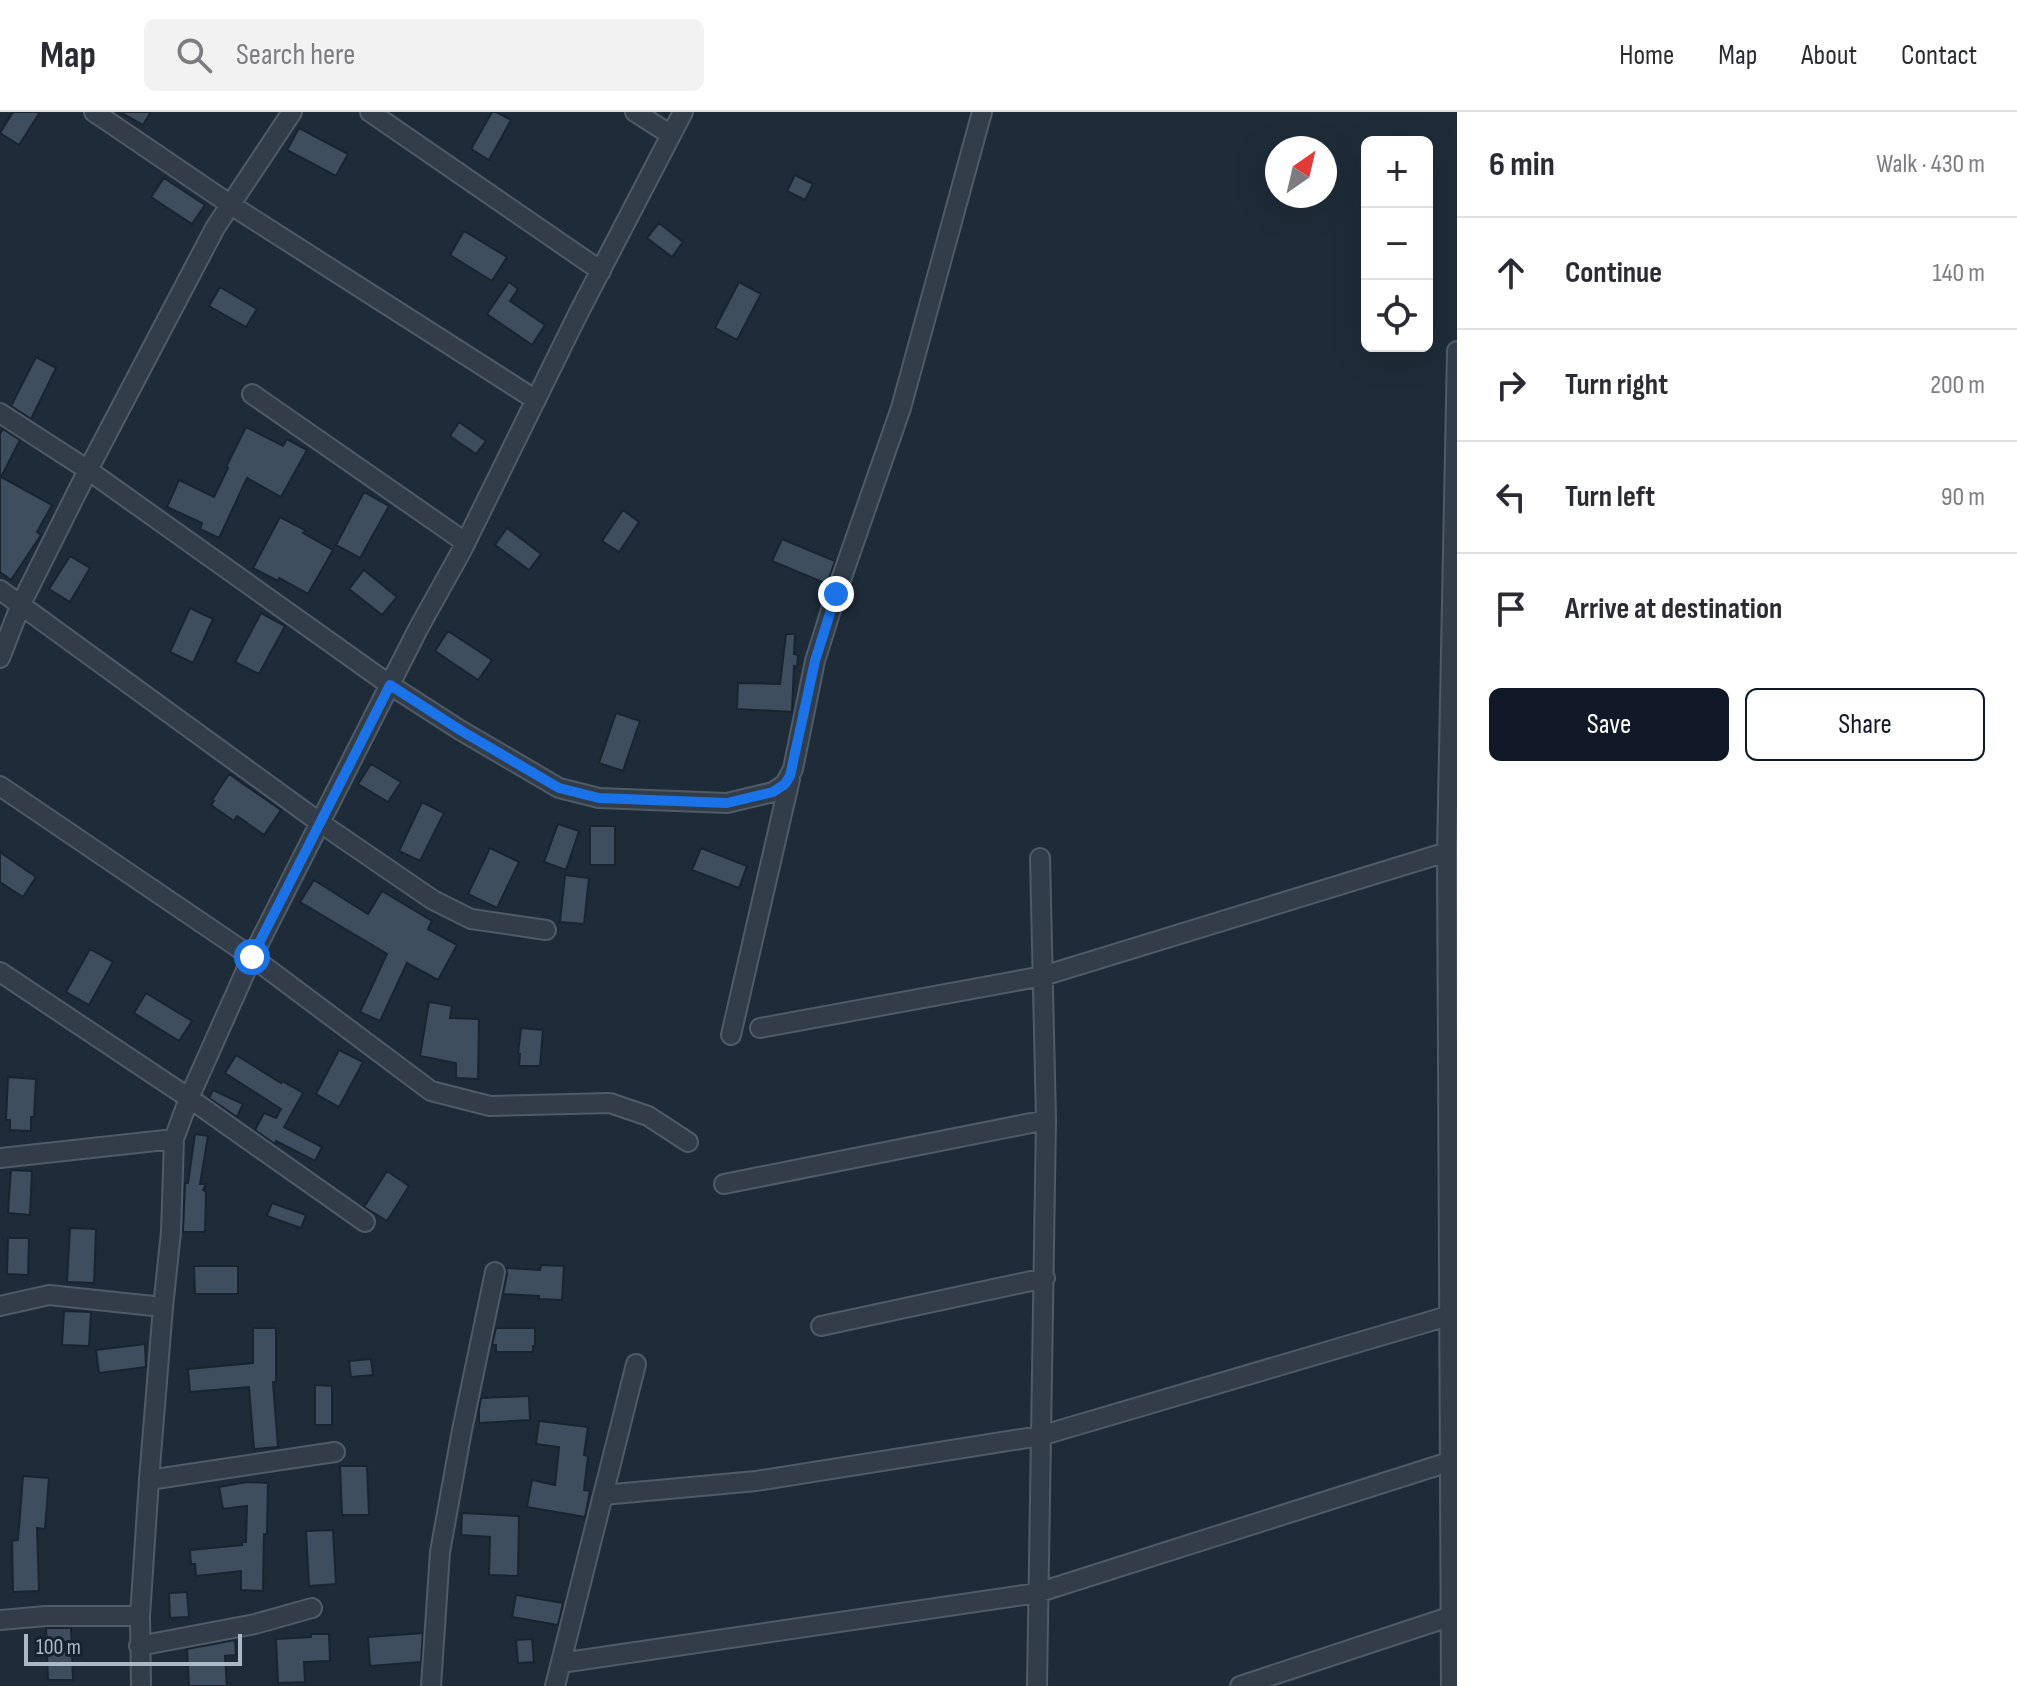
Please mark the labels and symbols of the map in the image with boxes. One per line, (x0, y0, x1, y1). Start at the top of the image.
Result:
north arrow (1265, 136, 1337, 208)
route end (818, 576, 854, 612)
route start (234, 939, 270, 975)
scale bar (24, 1630, 242, 1666)

